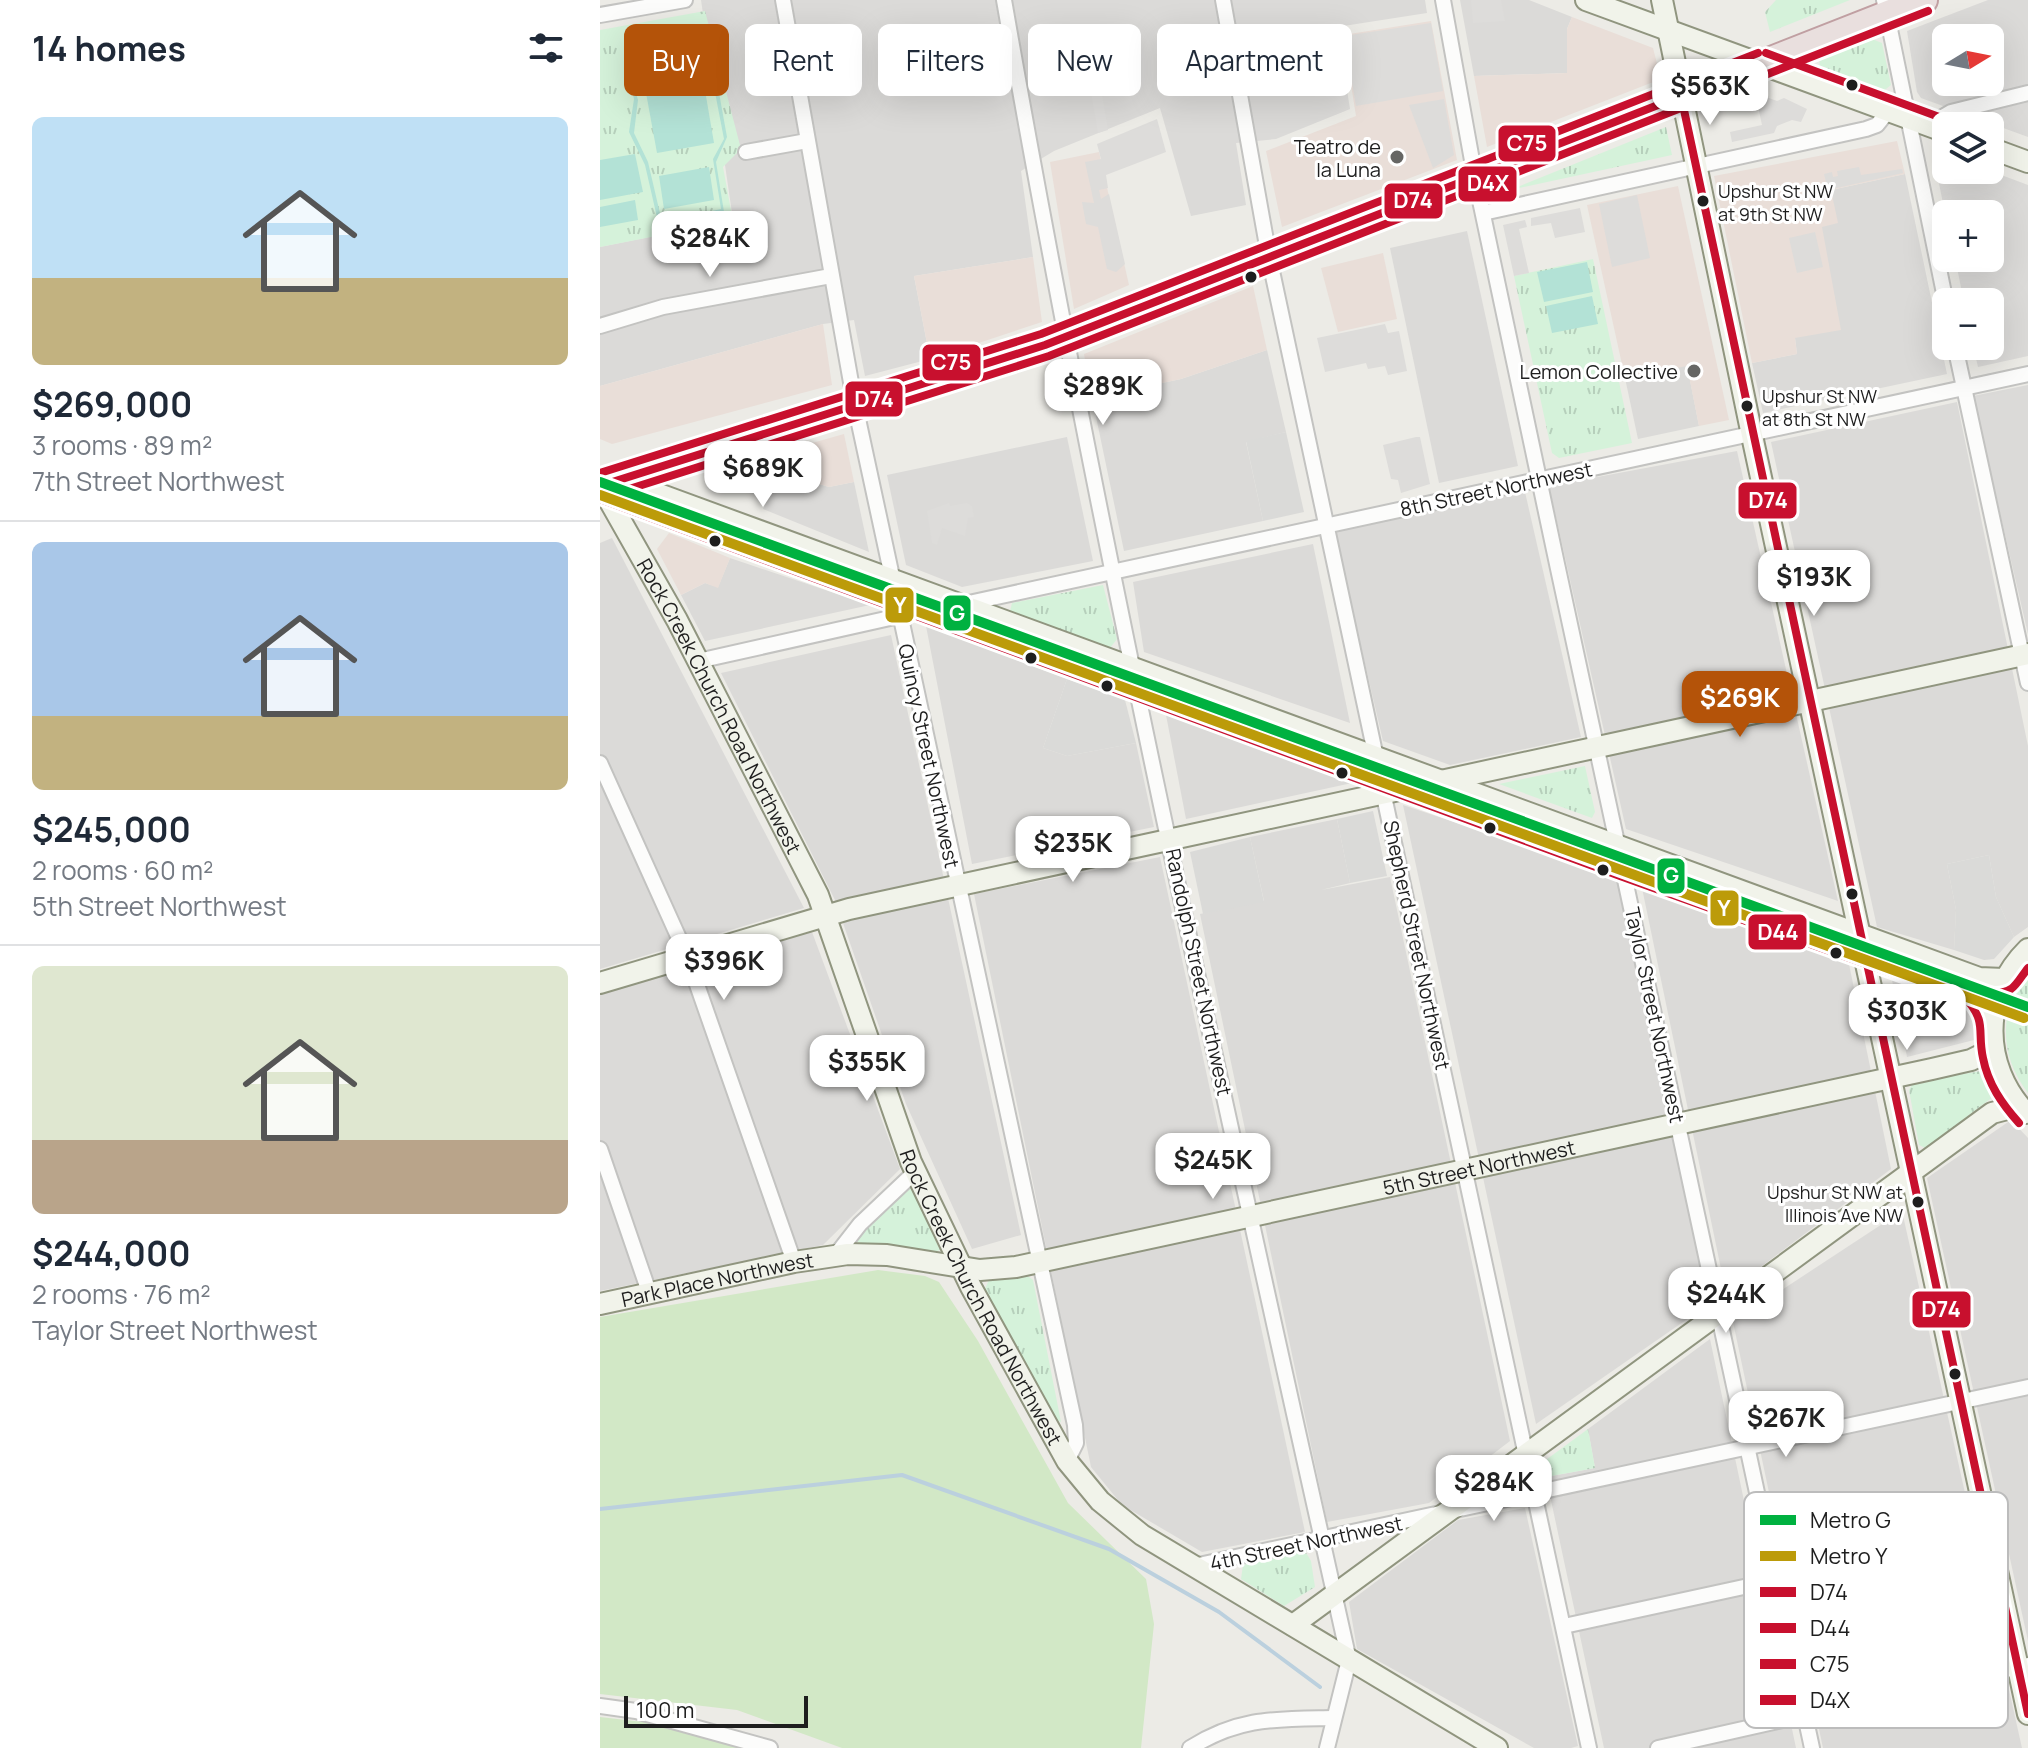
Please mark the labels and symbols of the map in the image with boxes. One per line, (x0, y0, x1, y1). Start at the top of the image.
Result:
north arrow (1932, 24, 2004, 96)
pin: $563K (1654, 59, 1766, 127)
unlabelled marker (1844, 77, 1860, 93)
line badge: C75 (1497, 124, 1557, 163)
text: C75 (1507, 128, 1547, 158)
place label: Teatro de la Luna (1294, 133, 1381, 183)
marker: Teatro de la Luna (1388, 148, 1406, 166)
line badge: D4X (1457, 165, 1518, 203)
text: D4X (1467, 168, 1510, 198)
place label: Upshur St NW at 9th St NW (1718, 179, 1833, 226)
line badge: D74 (1383, 182, 1444, 220)
text: D74 (1393, 185, 1433, 215)
marker: Upshur St NW at 9th St NW (1695, 193, 1711, 209)
pin: $284K (654, 211, 766, 279)
unlabelled marker (1243, 269, 1259, 285)
line badge: C75 (921, 343, 982, 382)
text: C75 (931, 347, 971, 377)
place label: Lemon Collective (1519, 358, 1678, 385)
pin: $289K (1047, 359, 1159, 427)
marker: Lemon Collective (1685, 362, 1703, 380)
line badge: D74 (844, 380, 904, 418)
text: D74 (854, 384, 894, 414)
place label: Upshur St NW at 8th St NW (1762, 384, 1877, 431)
marker: Upshur St NW at 8th St NW (1739, 398, 1755, 414)
pin: $689K (707, 441, 819, 509)
street label: 8th Street Northwest (1397, 455, 1595, 523)
line badge: D74 (1737, 481, 1798, 520)
text: D74 (1748, 485, 1788, 515)
unlabelled marker (707, 533, 723, 549)
pin: $193K (1758, 550, 1870, 618)
street label: Rock Creek Church Road Northwest (631, 553, 808, 858)
line badge: Y (884, 586, 915, 624)
text: Y (893, 590, 907, 620)
line badge: G (942, 594, 972, 632)
text: G (949, 598, 965, 628)
street label: Quincy Street Northwest (892, 641, 966, 871)
unlabelled marker (1023, 650, 1039, 666)
pin: $269K (1684, 671, 1796, 739)
unlabelled marker (1099, 678, 1115, 694)
unlabelled marker (1334, 765, 1350, 781)
pin: $235K (1017, 816, 1129, 884)
street label: Shepherd Street Northwest (1377, 818, 1457, 1072)
unlabelled marker (1482, 820, 1498, 836)
street label: Randolph Street Northwest (1160, 846, 1238, 1098)
line badge: G (1656, 857, 1686, 895)
text: G (1663, 860, 1679, 890)
unlabelled marker (1595, 862, 1611, 878)
unlabelled marker (1844, 886, 1860, 902)
line badge: Y (1709, 889, 1740, 927)
text: Y (1717, 893, 1731, 923)
street label: Taylor Street Northwest (1619, 905, 1691, 1125)
line badge: D44 (1747, 913, 1808, 951)
text: D44 (1757, 917, 1799, 947)
pin: $396K (668, 934, 780, 1002)
unlabelled marker (1828, 945, 1844, 961)
pin: $303K (1851, 984, 1963, 1052)
pin: $355K (811, 1035, 923, 1103)
pin: $245K (1157, 1133, 1269, 1201)
street label: 5th Street Northwest (1380, 1133, 1578, 1201)
street label: Rock Creek Church Road Northwest (894, 1146, 1069, 1450)
place label: Upshur St NW at Illinois Ave NW (1767, 1180, 1903, 1227)
marker: Upshur St NW at Illinois Ave NW (1910, 1194, 1926, 1210)
street label: Park Place Northwest (619, 1246, 815, 1313)
pin: $244K (1670, 1267, 1782, 1335)
line badge: D74 (1911, 1290, 1972, 1329)
text: D74 (1921, 1294, 1961, 1324)
unlabelled marker (1947, 1366, 1963, 1382)
pin: $267K (1730, 1391, 1842, 1459)
pin: $284K (1438, 1455, 1550, 1523)
legend (1744, 1492, 2008, 1728)
text: Metro G (1810, 1505, 1891, 1535)
street label: 4th Street Northwest (1207, 1509, 1405, 1577)
text: Metro Y (1810, 1541, 1888, 1571)
text: D74 (1810, 1577, 1848, 1607)
text: D44 (1810, 1613, 1851, 1643)
text: C75 (1810, 1649, 1850, 1679)
text: D4X (1810, 1685, 1851, 1715)
scale bar (624, 1692, 808, 1728)

